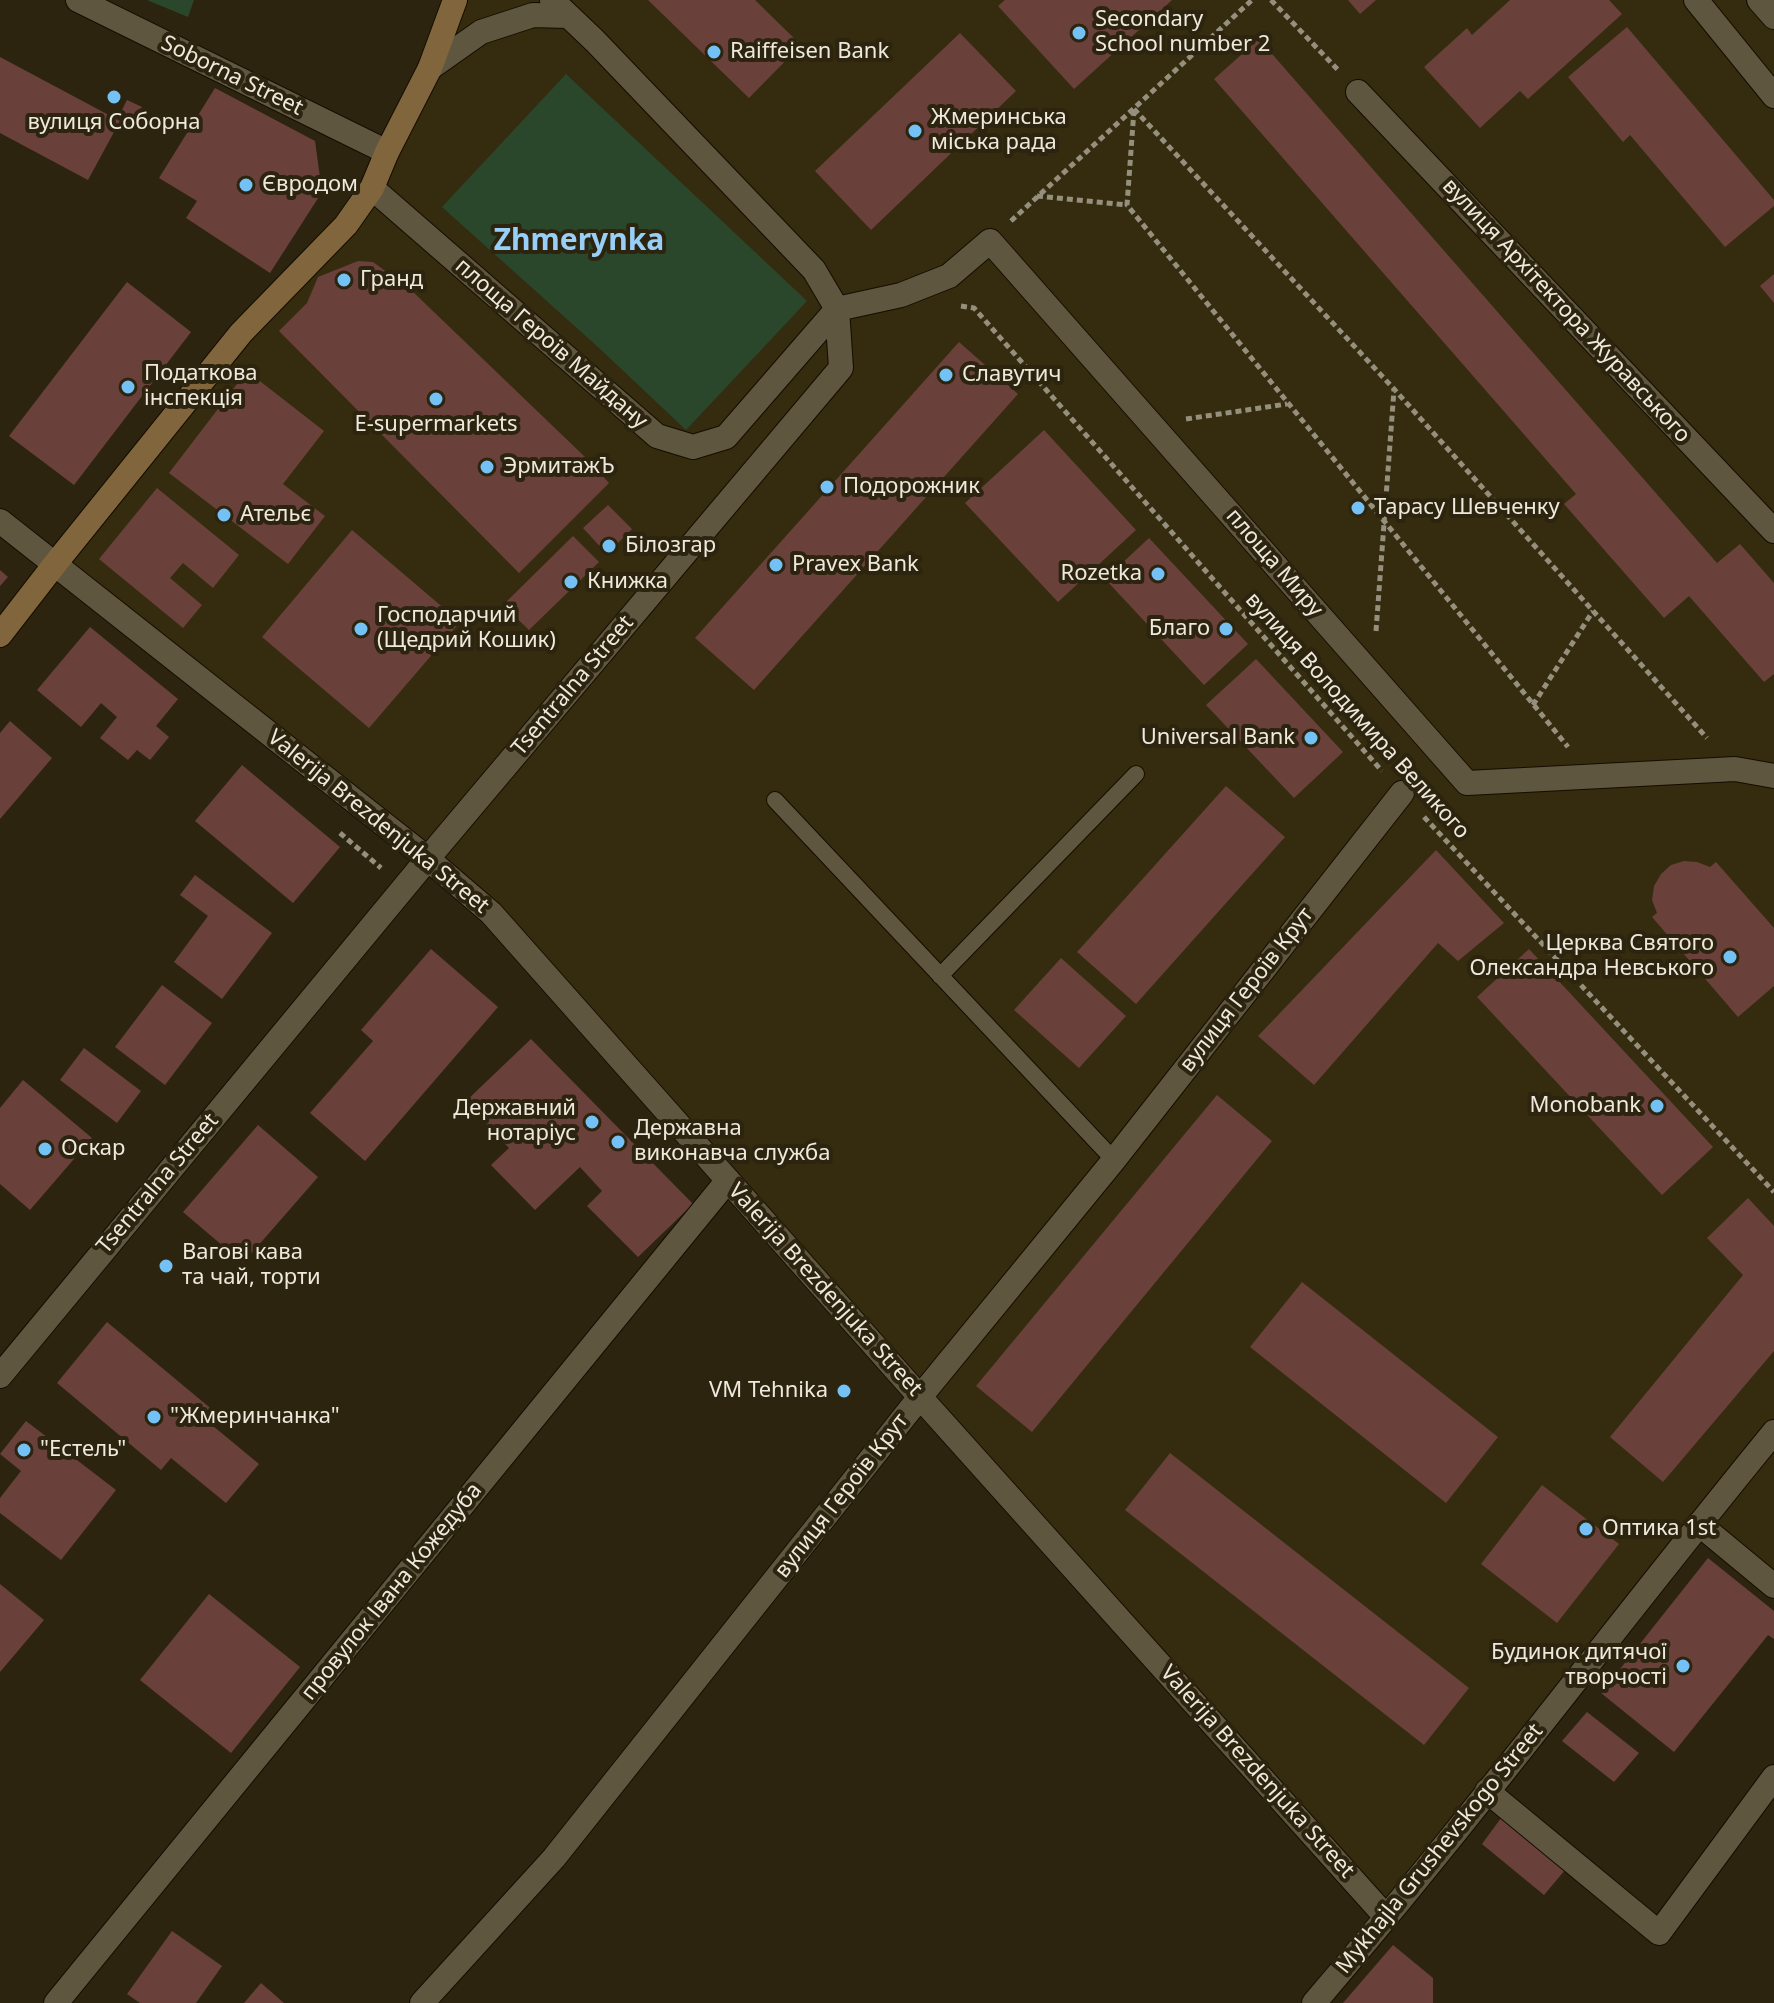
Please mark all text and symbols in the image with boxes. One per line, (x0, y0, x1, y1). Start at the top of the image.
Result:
place label: Secondary School number 2 (1095, 7, 1270, 58)
marker: Secondary School number 2 (1070, 24, 1088, 42)
street label: Soborna Street (157, 30, 307, 122)
place label: Raiffeisen Bank (730, 39, 889, 65)
marker: Raiffeisen Bank (705, 43, 723, 61)
marker: вулиця Соборна (105, 88, 123, 106)
place label: Жмеринська міська рада (931, 105, 1067, 156)
place label: вулиця Соборна (27, 110, 201, 136)
marker: Жмеринська міська рада (906, 122, 924, 140)
place label: Євродом (262, 172, 358, 198)
street label: вулиця Архітектора Журавського (1437, 174, 1695, 448)
marker: Євродом (237, 176, 255, 194)
district label: Zhmerynka (494, 223, 664, 259)
street label: площа Героїв Майдану (450, 253, 652, 435)
place label: Гранд (360, 267, 423, 293)
marker: Гранд (335, 271, 353, 289)
place label: Податкова інспекція (144, 361, 258, 412)
place label: Славутич (962, 362, 1061, 388)
marker: Славутич (937, 366, 955, 384)
marker: Податкова інспекція (119, 378, 137, 396)
marker: E-supermarkets (427, 390, 445, 408)
place label: E-supermarkets (354, 412, 518, 438)
place label: ЭрмитажЪ (503, 454, 615, 480)
marker: ЭрмитажЪ (478, 458, 496, 476)
place label: Подорожник (843, 474, 980, 500)
marker: Подорожник (818, 478, 836, 496)
place label: Тарасу Шевченку (1374, 495, 1560, 521)
marker: Тарасу Шевченку (1349, 499, 1367, 517)
place label: Ательє (240, 502, 311, 528)
street label: площа Миру (1220, 504, 1328, 622)
marker: Ательє (215, 506, 233, 524)
place label: Білозгар (625, 533, 716, 559)
marker: Білозгар (600, 537, 618, 555)
place label: Pravex Bank (792, 552, 919, 578)
marker: Pravex Bank (767, 556, 785, 574)
place label: Rozetka (1060, 561, 1142, 587)
marker: Rozetka (1149, 565, 1167, 583)
place label: Книжка (587, 569, 668, 595)
marker: Книжка (562, 573, 580, 591)
street label: вулиця Володимира Великого (1239, 587, 1475, 845)
place label: Господарчий (Щедрий Кошик) (377, 603, 556, 654)
street label: Tsentralna Street (507, 610, 639, 762)
place label: Благо (1149, 616, 1210, 642)
marker: Господарчий (Щедрий Кошик) (352, 620, 370, 638)
marker: Благо (1217, 620, 1235, 638)
street label: Valerija Brezdenjuka Street (262, 725, 494, 919)
place label: Universal Bank (1141, 725, 1295, 751)
marker: Universal Bank (1302, 729, 1320, 747)
street label: вулиця Героїв Крут (1175, 903, 1319, 1077)
place label: Церква Святого Олександра Невського (1469, 931, 1714, 982)
marker: Церква Святого Олександра Невського (1721, 948, 1739, 966)
place label: Monobank (1530, 1093, 1641, 1119)
place label: Державний нотаріус (453, 1096, 576, 1148)
marker: Monobank (1648, 1097, 1666, 1115)
street label: Tsentralna Street (92, 1108, 224, 1260)
marker: Державний нотаріус (583, 1113, 601, 1131)
place label: Державна виконавча служба (634, 1116, 830, 1168)
marker: Державна виконавча служба (609, 1133, 627, 1151)
place label: Оскар (61, 1136, 125, 1162)
marker: Оскар (36, 1140, 54, 1158)
street label: Valerija Brezdenjuka Street (722, 1178, 928, 1402)
place label: Вагові кава та чай, торти (182, 1240, 321, 1292)
marker: Вагові кава та чай, торти (157, 1257, 175, 1275)
place label: VM Tehnika (709, 1378, 828, 1404)
marker: VM Tehnika (835, 1382, 853, 1400)
place label: "Жмеринчанка" (170, 1404, 340, 1430)
marker: "Жмеринчанка" (145, 1408, 163, 1426)
street label: вулиця Героїв Крут (770, 1409, 914, 1583)
place label: "Естель" (40, 1437, 126, 1463)
marker: "Естель" (15, 1441, 33, 1459)
street label: провулок Івана Кожедуба (296, 1478, 488, 1706)
place label: Оптика 1st (1602, 1516, 1716, 1542)
marker: Оптика 1st (1577, 1520, 1595, 1538)
place label: Будинок дитячої творчості (1491, 1640, 1667, 1692)
marker: Будинок дитячої творчості (1674, 1657, 1692, 1675)
street label: Valerija Brezdenjuka Street (1154, 1660, 1360, 1884)
street label: Mykhajla Grushevskogo Street (1331, 1719, 1549, 1979)

